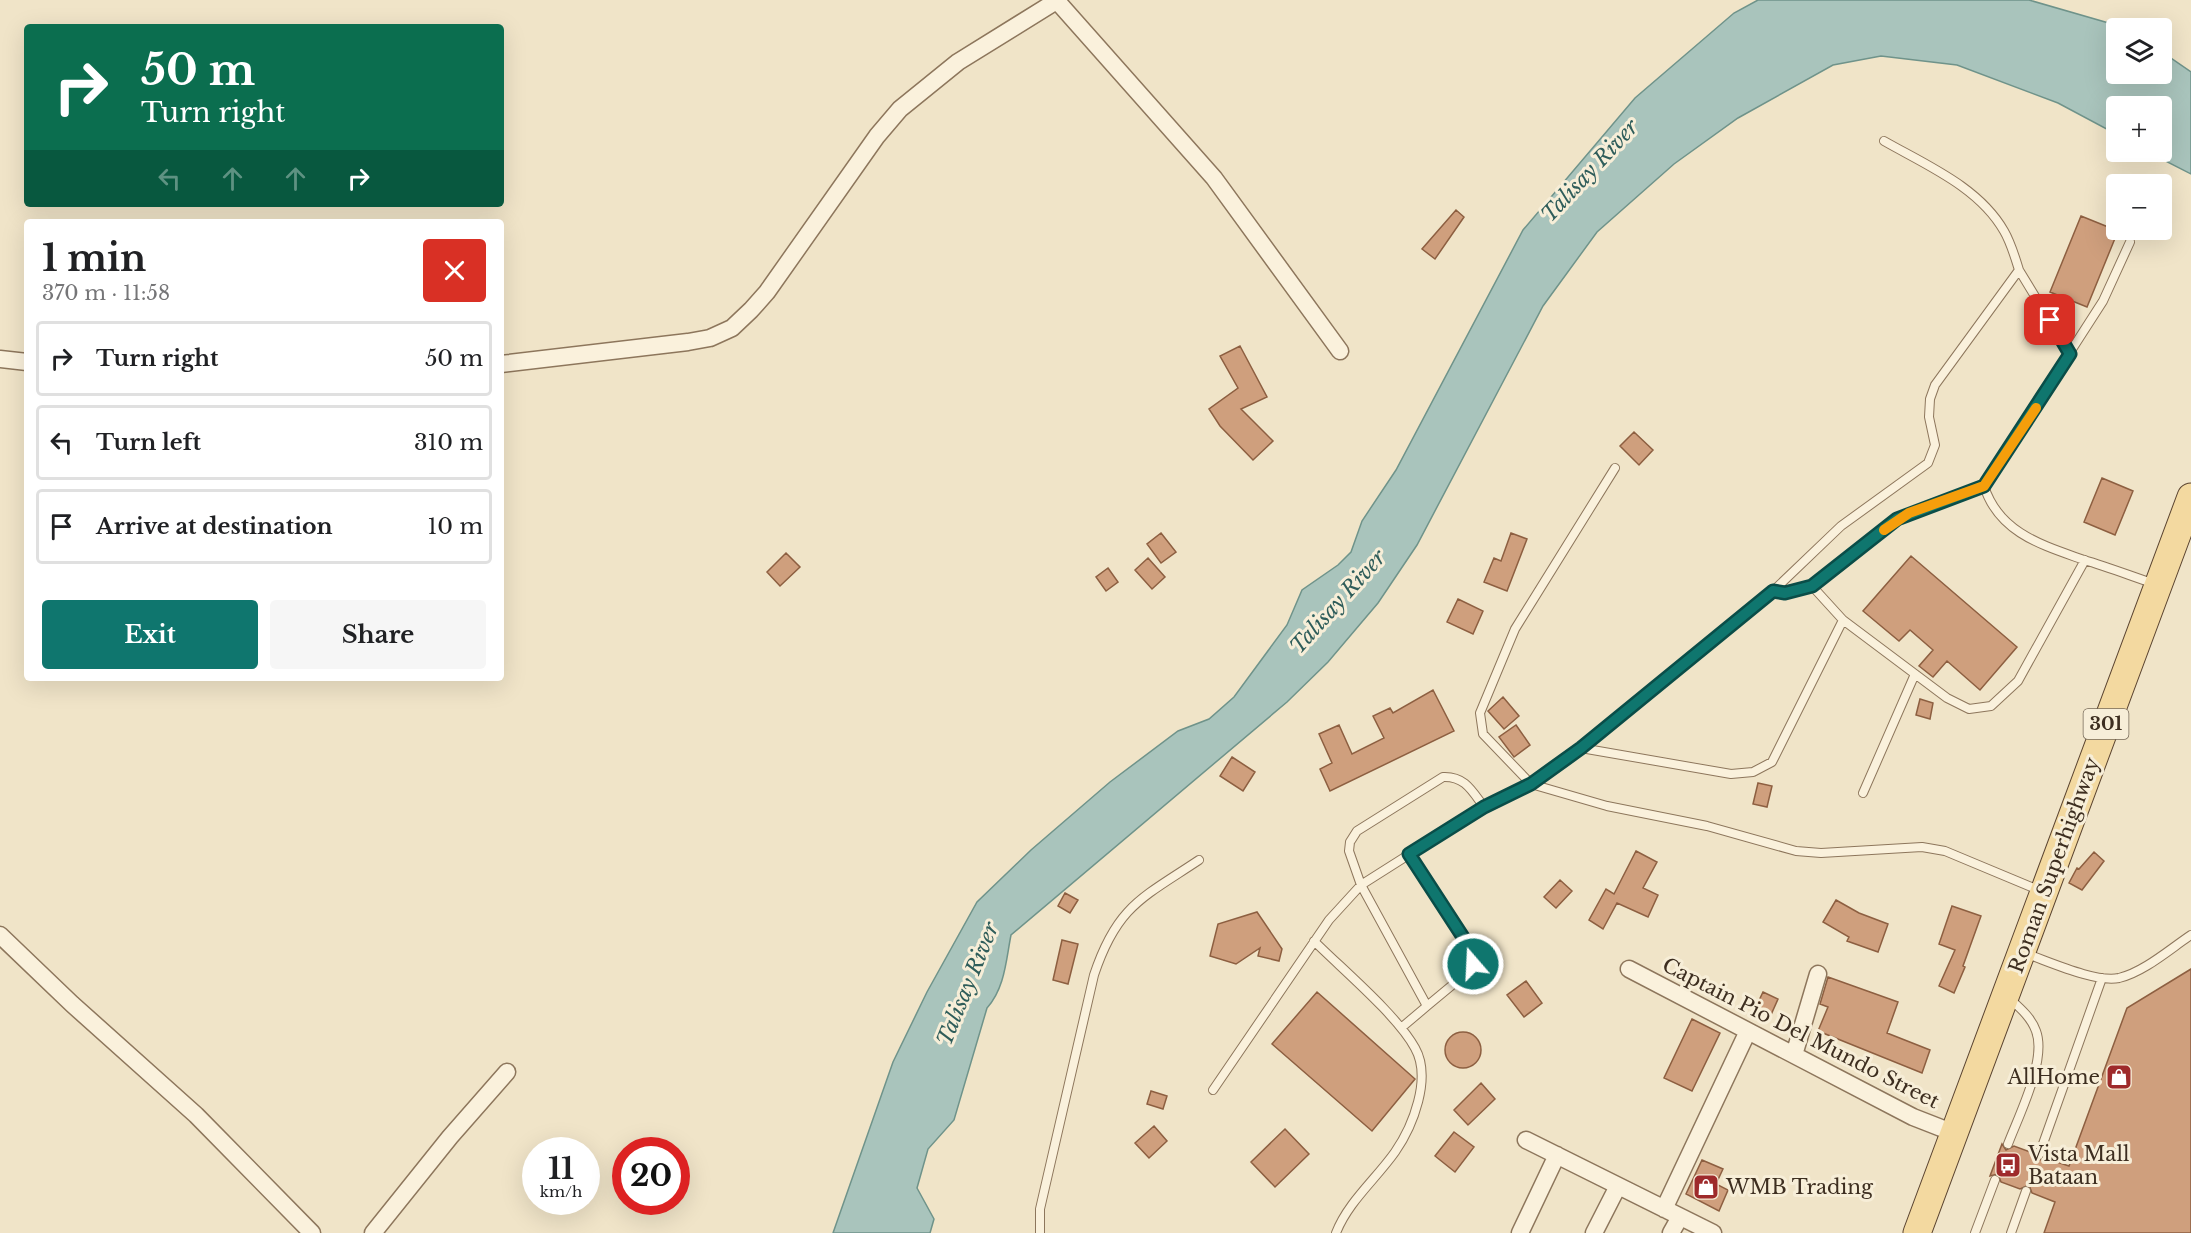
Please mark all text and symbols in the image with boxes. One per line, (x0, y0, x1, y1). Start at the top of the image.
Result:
map controls (2106, 18, 2172, 240)
button: layers (2106, 18, 2172, 84)
text: 50 m (141, 44, 255, 96)
icon: right (42, 48, 120, 126)
text: Turn right (141, 96, 285, 129)
button: + (2106, 96, 2172, 162)
water label: Talisay River (1536, 113, 1645, 228)
icon: left (153, 162, 186, 195)
icon: ahead (216, 162, 249, 195)
icon: ahead (279, 162, 312, 195)
icon: right (342, 162, 375, 195)
button: − (2106, 174, 2172, 240)
text: 1 min (42, 236, 146, 281)
button: close (423, 239, 486, 302)
text: 370 m · 11:58 (42, 281, 170, 305)
pin (2024, 294, 2075, 345)
icon: arrive (2033, 303, 2066, 336)
icon: right (45, 342, 78, 375)
text: Turn right (96, 345, 218, 372)
text: 50 m (425, 345, 483, 372)
icon: left (45, 426, 78, 459)
text: Turn left (96, 429, 201, 456)
text: 310 m (414, 429, 483, 456)
icon: arrive (45, 510, 78, 543)
text: Arrive at destination (96, 513, 333, 540)
text: 10 m (428, 513, 483, 540)
water label: Talisay River (1285, 544, 1392, 659)
button: Exit (42, 600, 258, 669)
button: Share (270, 600, 486, 669)
road number: 301 (2084, 709, 2128, 739)
street label: Roman Superhighway (2004, 754, 2104, 976)
water label: Talisay River (931, 917, 1005, 1049)
position arrow (1441, 932, 1505, 996)
street label: Captain Pio Del Mundo Street (1659, 953, 1944, 1114)
shop icon: AllHome (2104, 1062, 2134, 1092)
place label: AllHome (2007, 1065, 2100, 1089)
speed limit sign: 20 (612, 1137, 690, 1215)
place label: Vista Mall Bataan (2027, 1142, 2129, 1189)
text: 11 (548, 1150, 574, 1187)
bus stop icon: Vista Mall Bataan (1993, 1150, 2023, 1180)
shop icon: WMB Trading (1691, 1172, 1721, 1202)
place label: WMB Trading (1725, 1175, 1874, 1199)
text: km/h (540, 1182, 582, 1201)

